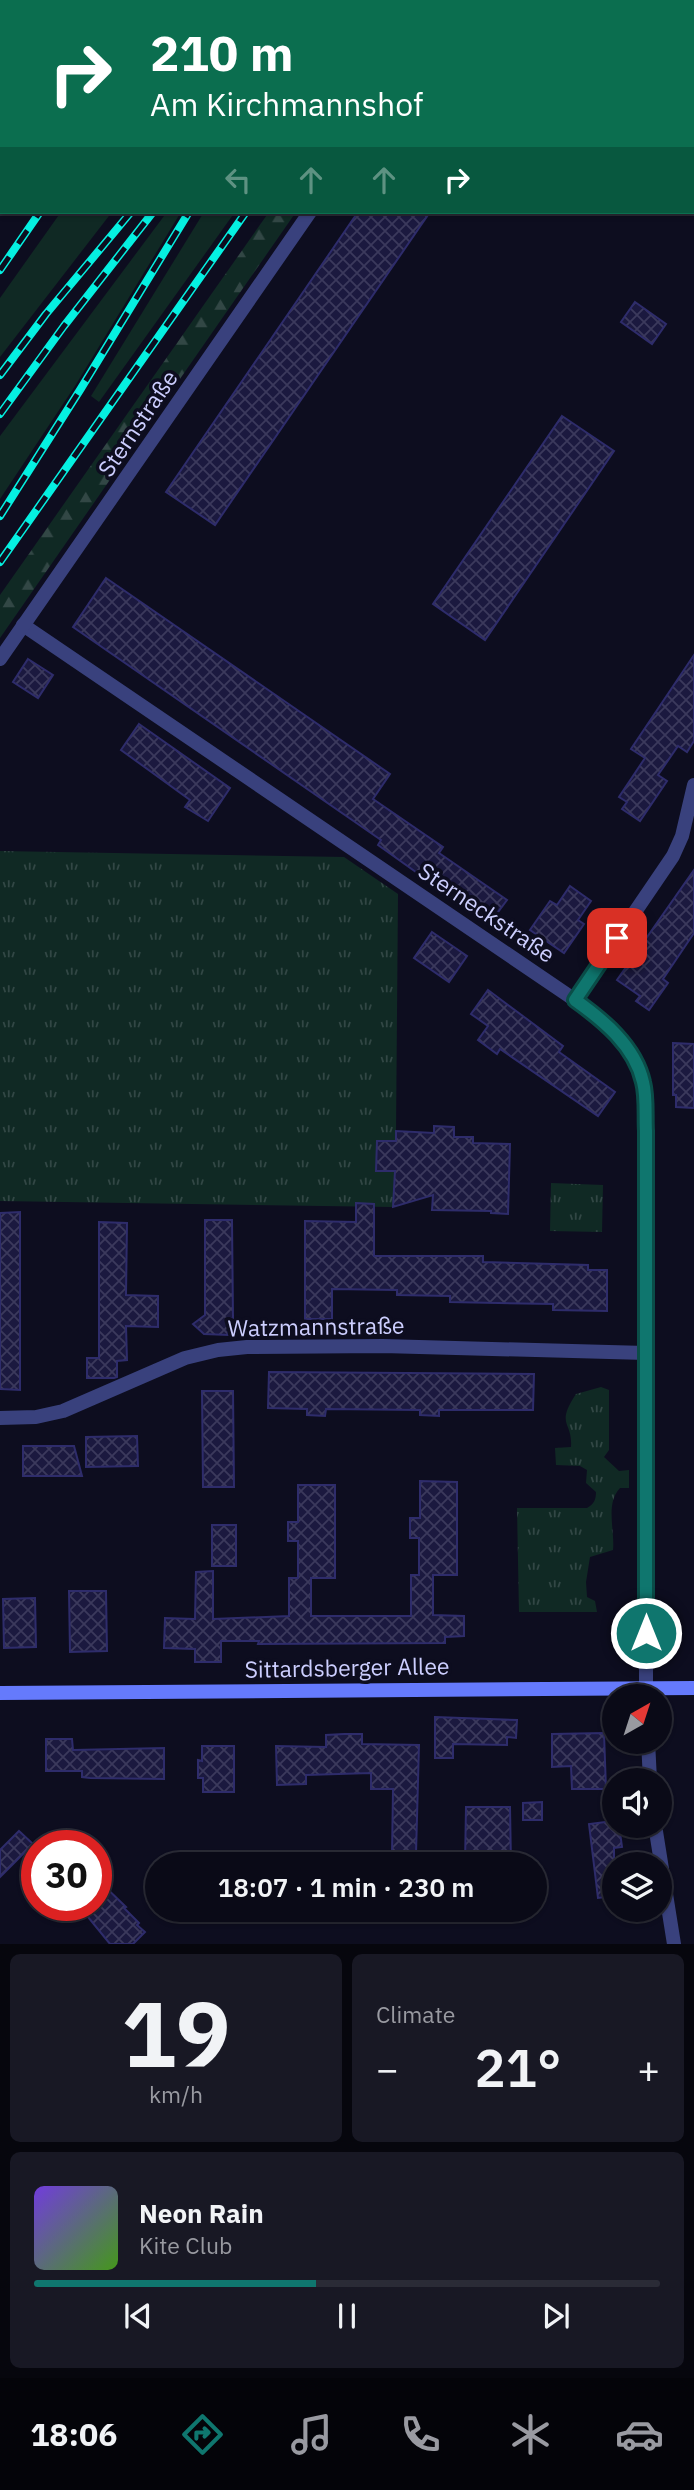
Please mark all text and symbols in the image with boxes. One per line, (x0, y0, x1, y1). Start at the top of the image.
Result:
text: 210 m (150, 21, 294, 84)
icon: right (35, 28, 126, 119)
text: Am Kirchmannshof (150, 83, 423, 125)
icon: left (219, 161, 257, 199)
icon: ahead (292, 161, 330, 199)
icon: ahead (365, 161, 403, 199)
icon: right (438, 161, 476, 199)
street label: Sternstraße (90, 364, 184, 482)
street label: Sterneckstraße (413, 855, 561, 969)
pin (587, 908, 647, 968)
icon: arrive (598, 919, 636, 957)
street label: Watzmannstraße (227, 1309, 405, 1343)
position arrow (609, 1596, 683, 1670)
street label: Sittardsberger Allee (244, 1650, 450, 1684)
north arrow (602, 1684, 672, 1754)
map controls (602, 1684, 672, 1922)
button: sound (602, 1768, 672, 1838)
speed limit sign: 30 (21, 1830, 112, 1921)
button: layers (602, 1852, 672, 1922)
text: 18:07 · 1 min · 230 m (218, 1870, 474, 1904)
text: 19 (121, 1974, 231, 2092)
text: Climate (376, 1999, 455, 2029)
text: 21° (475, 2034, 561, 2101)
text: − (376, 2044, 399, 2093)
text: + (637, 2044, 660, 2093)
text: km/h (149, 2079, 203, 2109)
text: Neon Rain (139, 2196, 264, 2230)
text: Kite Club (139, 2230, 232, 2260)
icon: previous (119, 2297, 157, 2335)
icon: pause (328, 2297, 366, 2335)
icon: next (537, 2297, 575, 2335)
icon: directions (178, 2410, 227, 2459)
icon: music (287, 2410, 336, 2459)
icon: phone (396, 2410, 445, 2459)
icon: climate (506, 2410, 555, 2459)
icon: car (615, 2410, 664, 2459)
text: 18:06 (30, 2413, 118, 2455)

